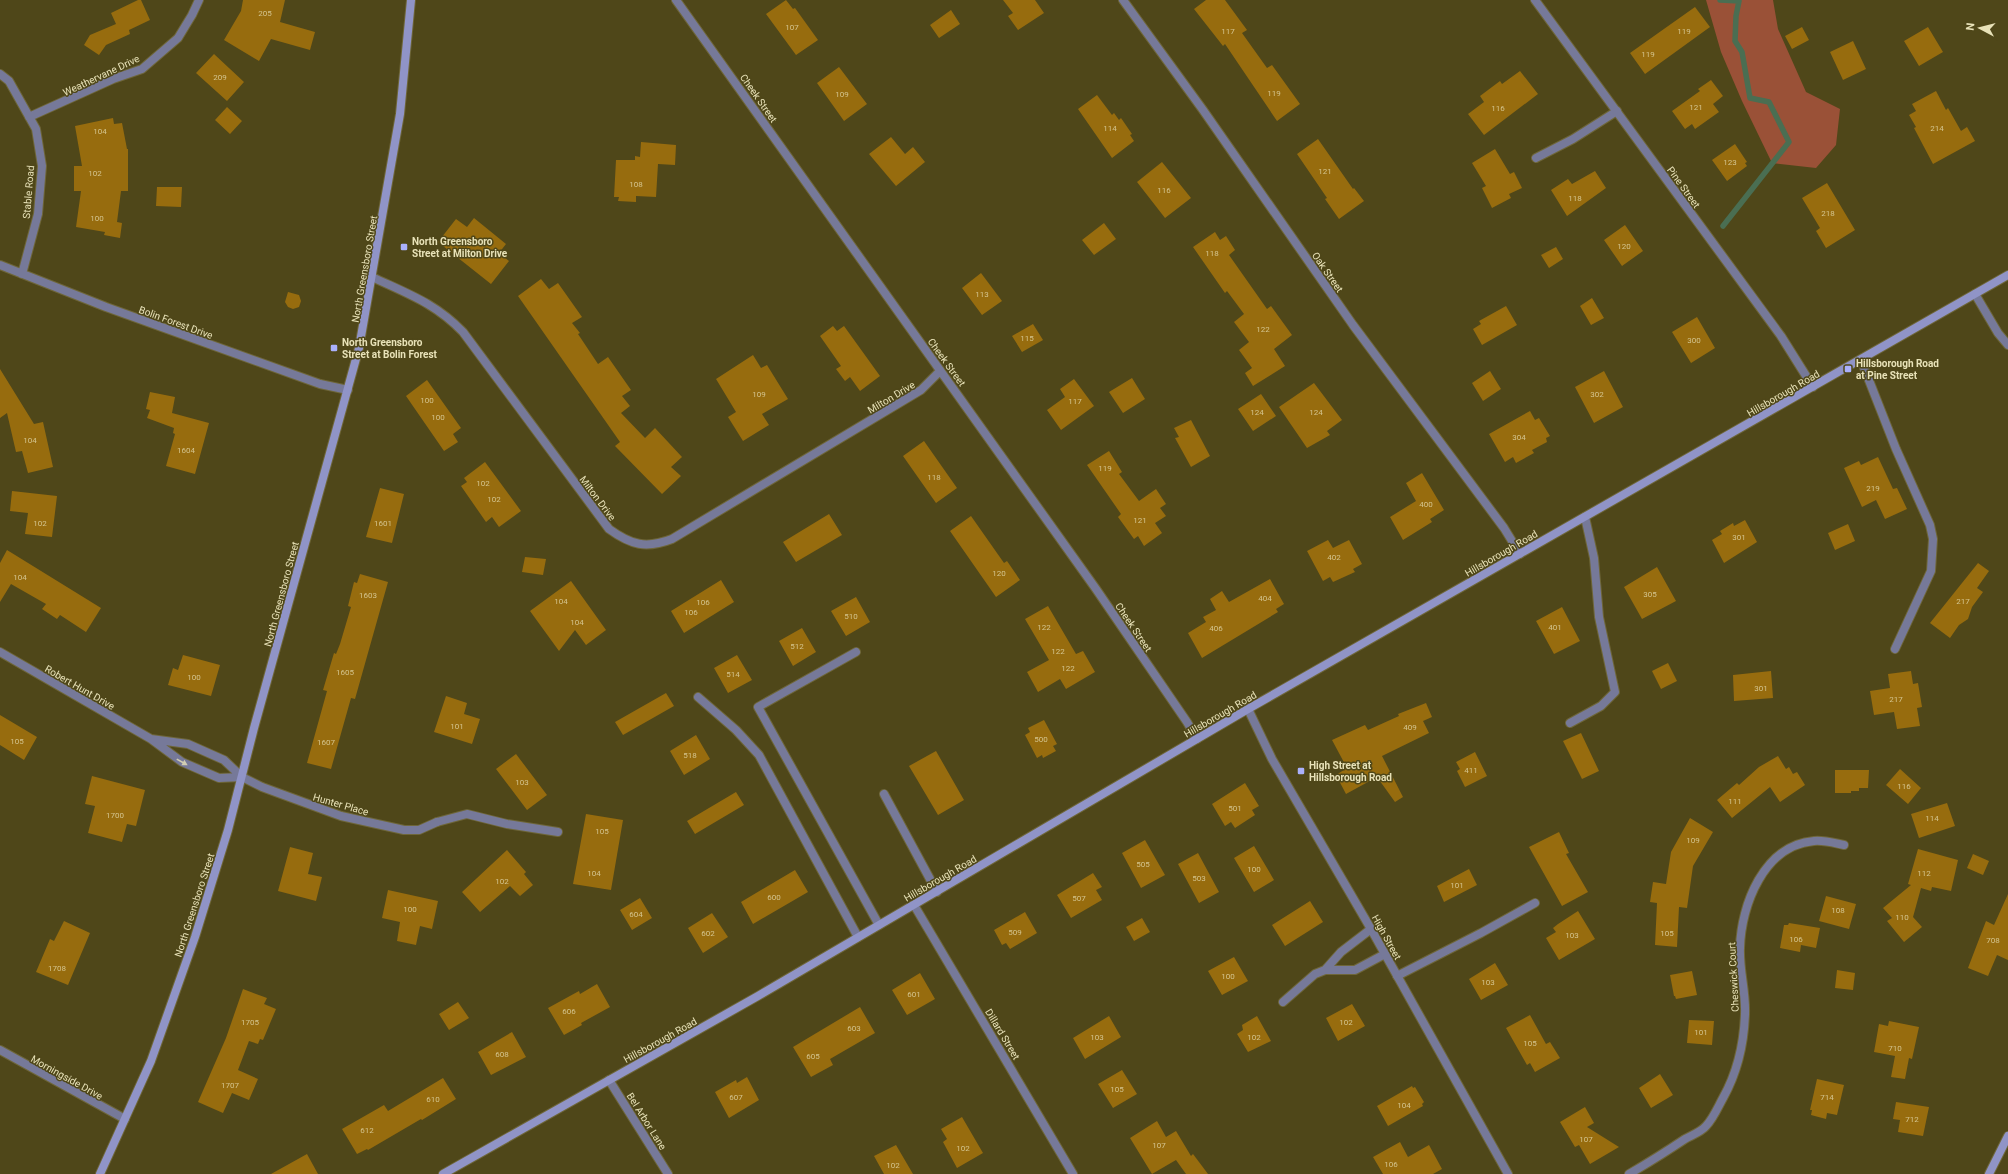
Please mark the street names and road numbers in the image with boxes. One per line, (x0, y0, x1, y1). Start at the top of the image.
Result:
street label: Weathervane Drive (61, 53, 141, 98)
street label: Cheek Street (738, 72, 779, 125)
street label: Pine Street (1665, 164, 1702, 210)
street label: Stable Road (21, 165, 36, 219)
street label: North Greensboro Street (350, 215, 379, 323)
street label: Oak Street (1310, 250, 1345, 294)
street label: Bolin Forest Drive (137, 304, 214, 341)
street label: Cheek Street (926, 336, 968, 388)
street label: Hillsborough Road (1745, 368, 1821, 419)
street label: Milton Drive (866, 379, 917, 416)
street label: Milton Drive (577, 474, 618, 523)
street label: Hillsborough Road (1463, 528, 1539, 579)
street label: North Greensboro Street (262, 540, 301, 648)
street label: Cheek Street (1113, 601, 1154, 654)
street label: Robert Hunt Drive (43, 663, 117, 712)
street label: Hillsborough Road (1182, 689, 1258, 740)
street label: Hunter Place (312, 791, 370, 818)
street label: North Greensboro Street (173, 852, 216, 958)
street label: Hillsborough Road (902, 853, 978, 904)
street label: High Street (1370, 913, 1403, 962)
street label: Cheswick Court (1726, 942, 1741, 1012)
street label: Dillard Street (983, 1007, 1022, 1062)
street label: Hillsborough Road (622, 1016, 699, 1065)
street label: Morningside Drive (29, 1053, 105, 1102)
street label: Bel Arbor Lane (625, 1091, 669, 1152)

